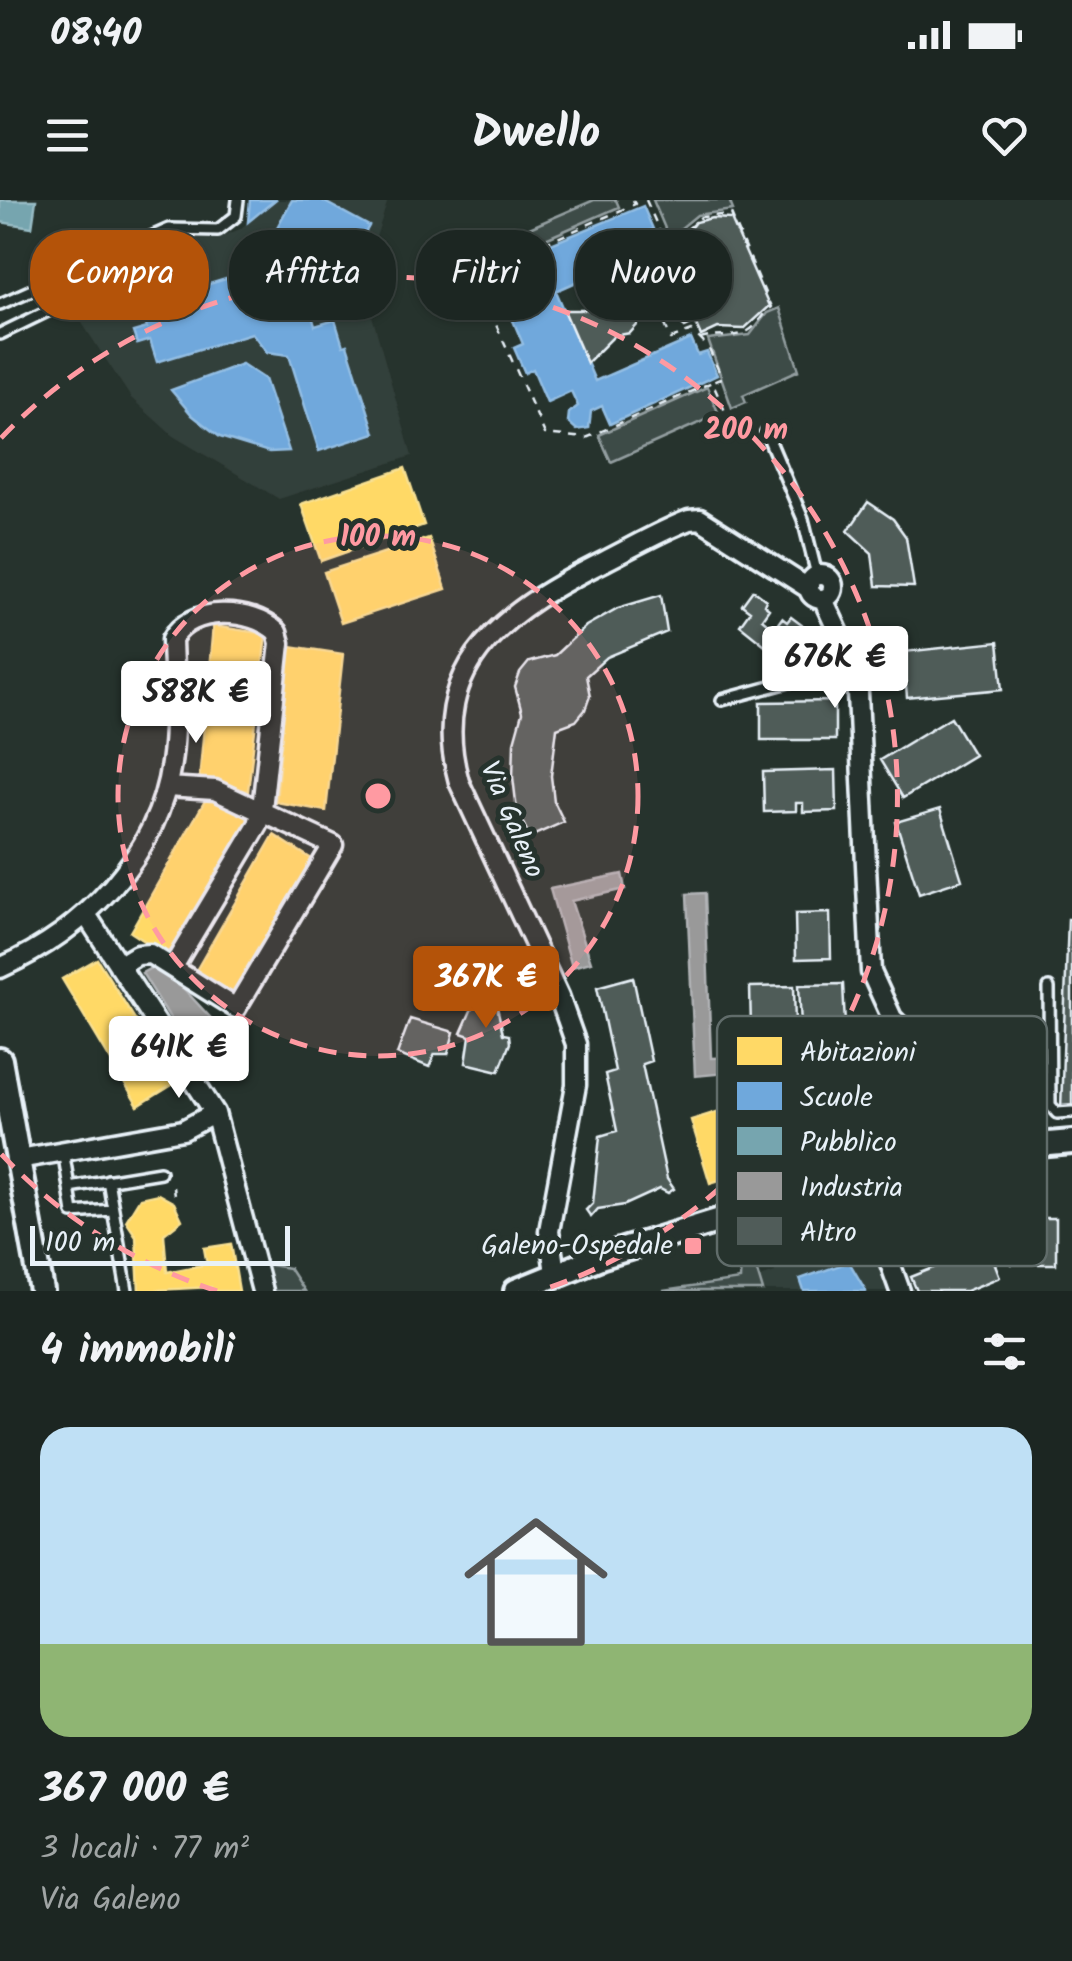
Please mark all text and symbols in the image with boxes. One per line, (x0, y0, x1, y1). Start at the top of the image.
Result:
text: 08:40 (50, 5, 141, 65)
text: Dwello (472, 99, 600, 171)
icon: menu (40, 108, 95, 163)
icon: heart (977, 108, 1032, 163)
chip: Compra (30, 230, 209, 320)
chip: Affitta (229, 230, 396, 320)
chip: Filtri (416, 230, 555, 320)
chip: Nuovo (575, 230, 732, 320)
text: 200 m (704, 407, 788, 455)
text: 100 m (340, 514, 416, 562)
pin: 676K € (754, 626, 916, 711)
text: 676K € (784, 633, 886, 684)
pin: 588K € (115, 661, 277, 746)
text: 588K € (143, 668, 249, 719)
street label: Via Galeno (466, 754, 556, 886)
centre of rings (360, 778, 396, 814)
pin: 367K € (405, 946, 567, 1031)
text: 367K € (435, 953, 537, 1004)
pin: 641K € (98, 1016, 260, 1101)
legend (717, 1016, 1047, 1266)
text: 641K € (131, 1023, 227, 1074)
text: Abitazioni (800, 1031, 917, 1076)
text: Scuole (800, 1076, 873, 1121)
text: Pubblico (800, 1121, 897, 1166)
text: Industria (800, 1166, 903, 1211)
text: Altro (800, 1211, 857, 1256)
scale bar (30, 1221, 290, 1266)
text: 100 m (45, 1221, 115, 1266)
place label: Galeno-Ospedale (481, 1224, 673, 1269)
marker: Galeno-Ospedale (682, 1235, 704, 1257)
text: 4 immobili (40, 1318, 235, 1385)
icon: filters (977, 1324, 1032, 1379)
icon: home (446, 1492, 626, 1672)
text: 367 000 € (40, 1757, 229, 1824)
text: 3 locali · 77 m² (40, 1824, 249, 1875)
text: Via Galeno (40, 1875, 181, 1926)

